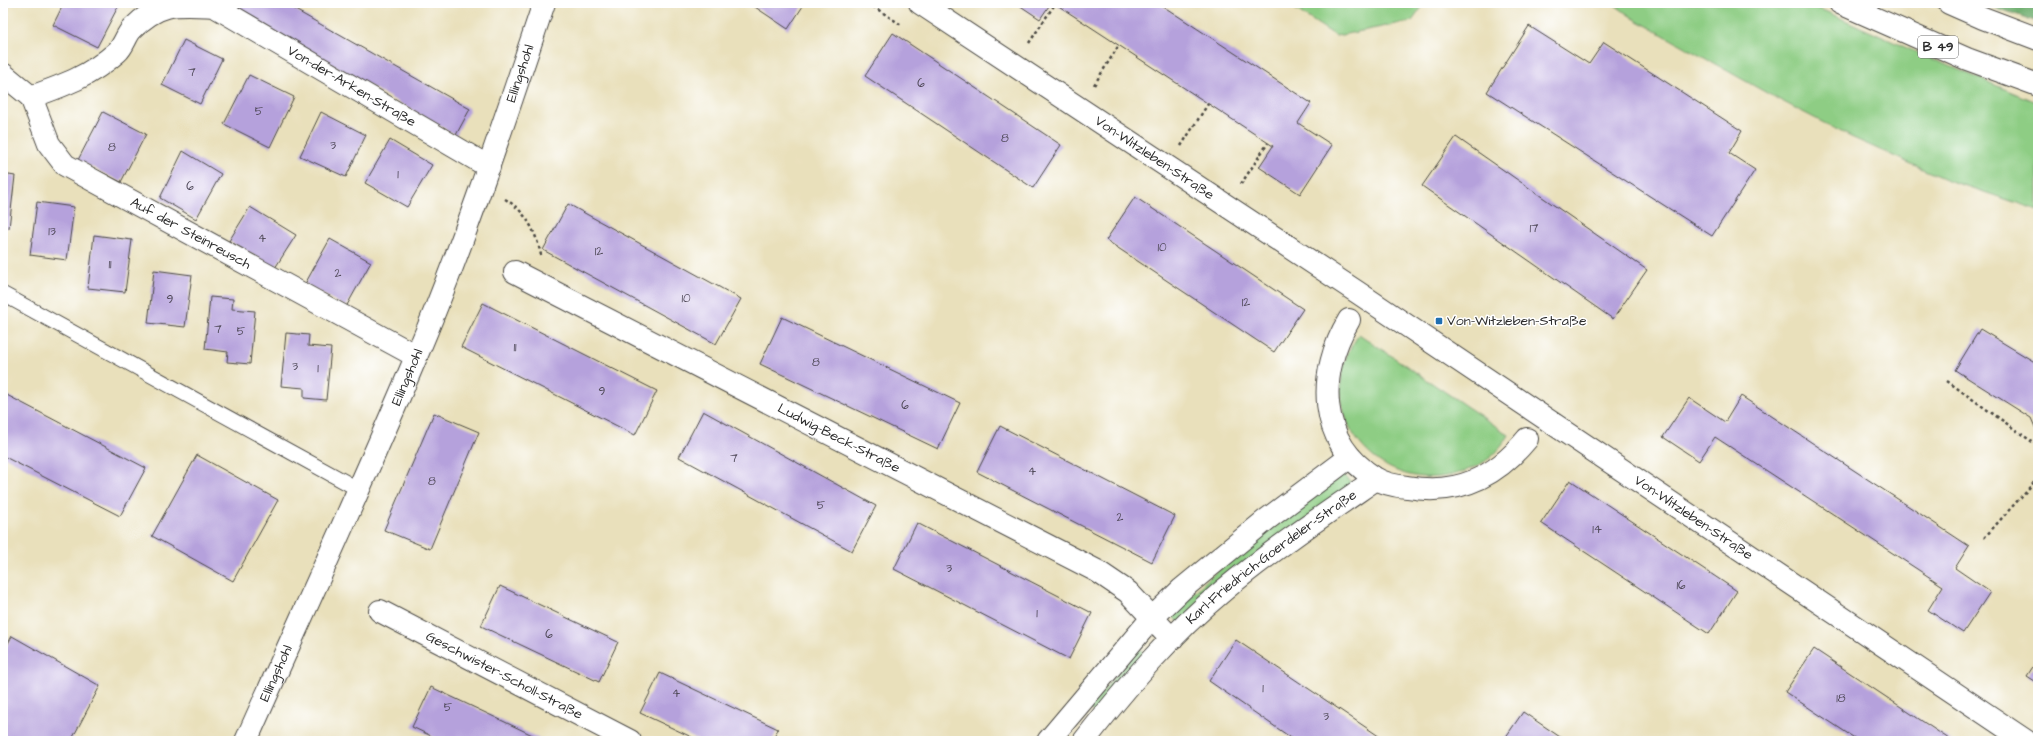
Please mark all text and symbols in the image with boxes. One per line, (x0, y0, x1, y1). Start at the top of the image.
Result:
road number: B 49 (1918, 36, 1958, 58)
street label: Von-der-Arken-Straße (283, 41, 420, 132)
street label: Ellingshohl (501, 42, 539, 105)
house number: 7 (188, 64, 196, 81)
house number: 6 (917, 75, 925, 92)
house number: 5 (255, 103, 264, 120)
street label: Von-Witzleben-Straße (1091, 111, 1218, 205)
house number: 8 (1001, 130, 1009, 147)
house number: 3 (330, 137, 336, 154)
house number: 8 (108, 139, 116, 156)
house number: 1 (397, 166, 399, 183)
house number: 6 (186, 178, 194, 195)
street label: Auf der Steinreusch (127, 192, 255, 274)
house number: 17 (1530, 220, 1539, 237)
house number: 13 (48, 223, 56, 240)
house number: 4 (258, 230, 266, 247)
house number: 10 (1157, 239, 1167, 256)
house number: 12 (595, 243, 603, 260)
house number: 11 (108, 256, 112, 273)
house number: 2 (335, 265, 342, 282)
house number: 10 (681, 290, 691, 307)
house number: 9 (167, 291, 174, 308)
house number: 12 (1242, 294, 1250, 311)
place label: Von-Witzleben-Straße (1447, 311, 1587, 331)
marker: Von-Witzleben-Straße (1434, 316, 1444, 326)
house number: 7 (214, 321, 222, 338)
house number: 5 (237, 323, 246, 340)
house number: 11 (513, 339, 517, 356)
street label: Ellingshohl (387, 346, 428, 409)
house number: 8 (812, 354, 820, 371)
house number: 3 (292, 358, 298, 375)
house number: 1 (317, 360, 319, 377)
house number: 9 (599, 383, 606, 400)
house number: 6 (901, 397, 909, 414)
street label: Ludwig-Beck-Straße (774, 398, 904, 478)
house number: 7 (730, 450, 738, 467)
house number: 4 (1028, 463, 1036, 480)
street label: Von-Witzleben-Straße (1630, 471, 1757, 565)
house number: 8 (428, 473, 436, 490)
street label: Karl-Friedrich-Goerdeler-Straße (1182, 485, 1361, 629)
house number: 5 (817, 497, 826, 514)
house number: 2 (1117, 509, 1124, 526)
house number: 14 (1592, 521, 1602, 538)
house number: 3 (946, 560, 952, 577)
house number: 16 (1676, 577, 1686, 594)
house number: 1 (1036, 605, 1038, 622)
street label: Geschwister-Scholl-Straße (422, 626, 587, 725)
house number: 6 (545, 626, 553, 643)
street label: Ellingshohl (255, 642, 298, 705)
house number: 1 (1262, 680, 1264, 697)
house number: 4 (672, 685, 680, 702)
house number: 18 (1836, 690, 1846, 707)
house number: 5 (444, 699, 453, 716)
house number: 3 (1323, 708, 1329, 725)

